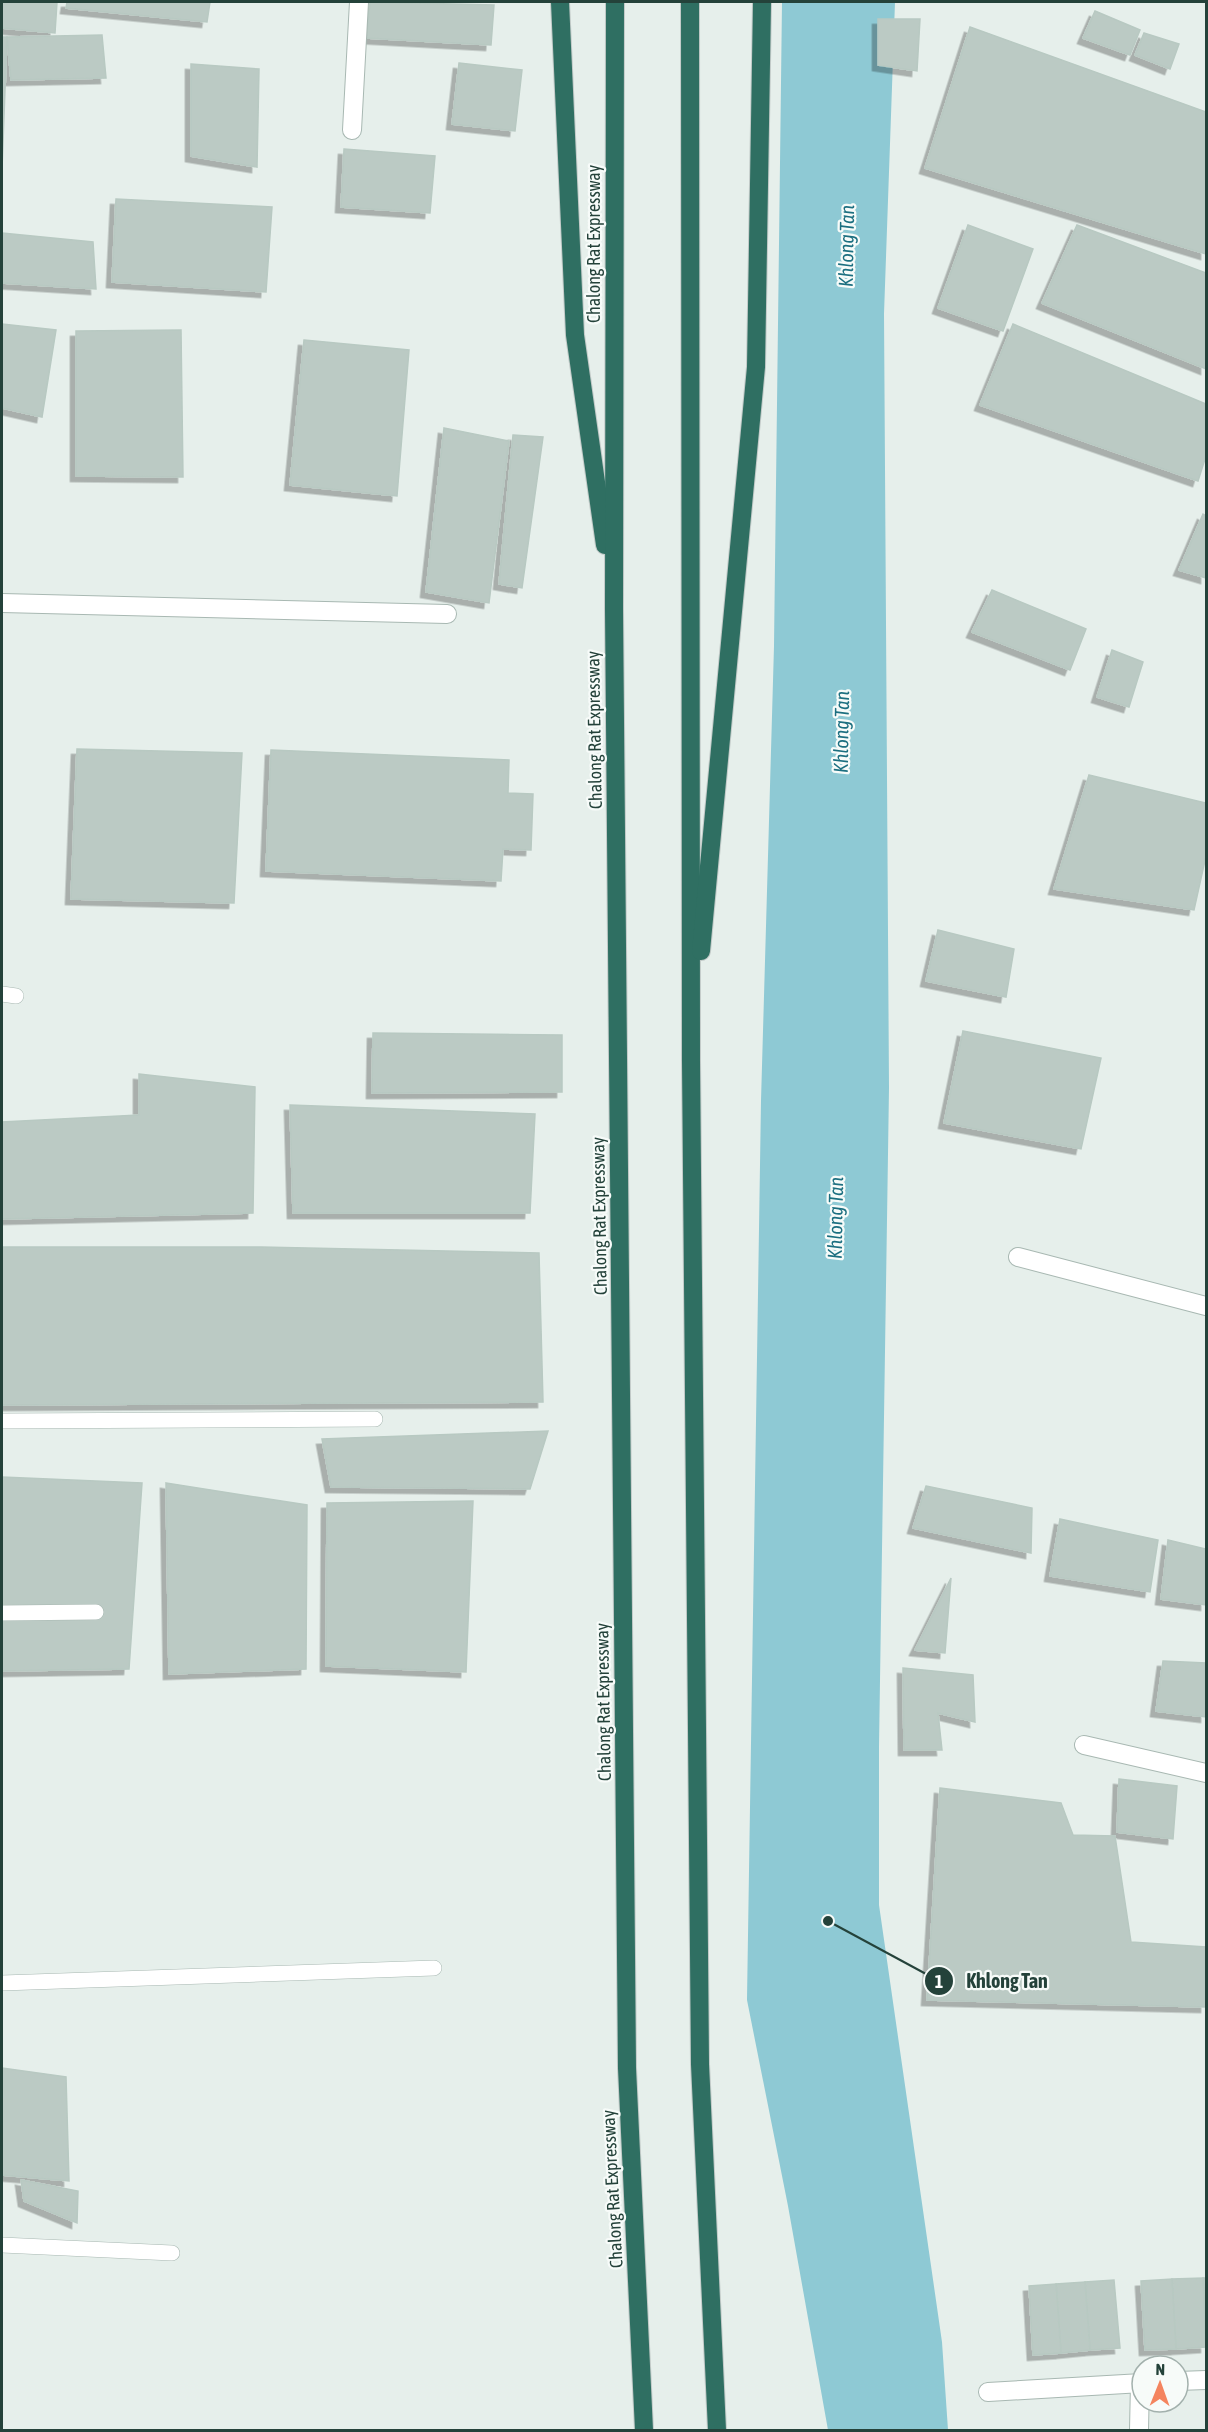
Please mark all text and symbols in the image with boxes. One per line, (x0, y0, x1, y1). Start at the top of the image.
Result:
street label: Chalong Rat Expressway (583, 165, 604, 323)
water label: Khlong Tan (834, 204, 858, 287)
street label: Chalong Rat Expressway (582, 651, 606, 809)
water label: Khlong Tan (829, 690, 853, 773)
street label: Chalong Rat Expressway (587, 1137, 611, 1295)
water label: Khlong Tan (823, 1176, 847, 1259)
street label: Chalong Rat Expressway (591, 1623, 615, 1781)
callout: Khlong Tan (924, 1962, 1059, 2000)
text: Khlong Tan (966, 1969, 1048, 1992)
text: 1 (935, 1971, 943, 1992)
street label: Chalong Rat Expressway (597, 2109, 627, 2269)
north arrow (1130, 2354, 1190, 2414)
text: N (1155, 2360, 1165, 2378)

